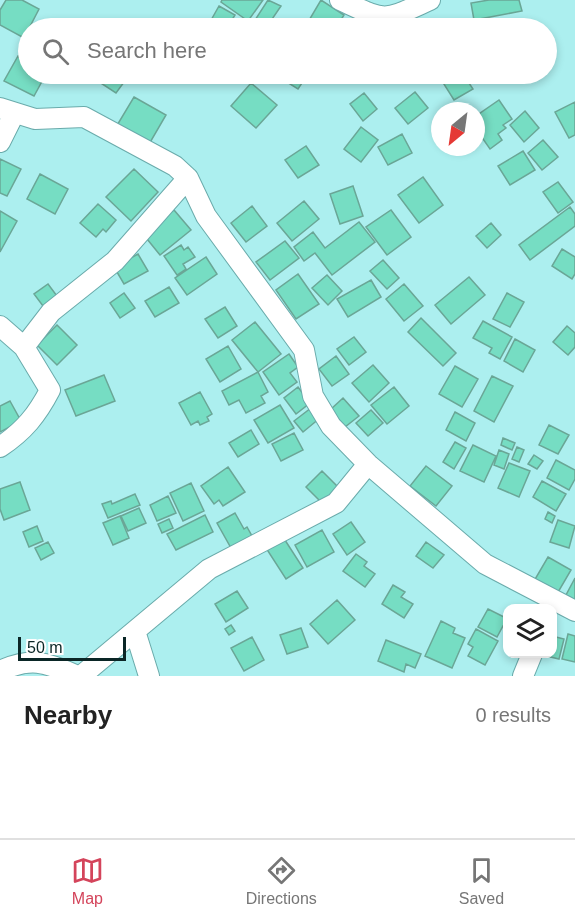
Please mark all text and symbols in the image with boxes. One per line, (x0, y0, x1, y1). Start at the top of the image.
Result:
search box (18, 18, 557, 84)
icon: search (39, 35, 72, 68)
text: Search here (87, 38, 207, 63)
north arrow (431, 102, 485, 156)
map controls (503, 604, 557, 658)
button: layers (503, 604, 557, 658)
scale bar (18, 634, 126, 662)
text: 50 m (27, 639, 63, 656)
text: Nearby (24, 700, 112, 730)
text: 0 results (475, 704, 551, 726)
tab: Map (71, 854, 104, 908)
tab: Directions (246, 854, 317, 908)
tab: Saved (459, 854, 504, 908)

